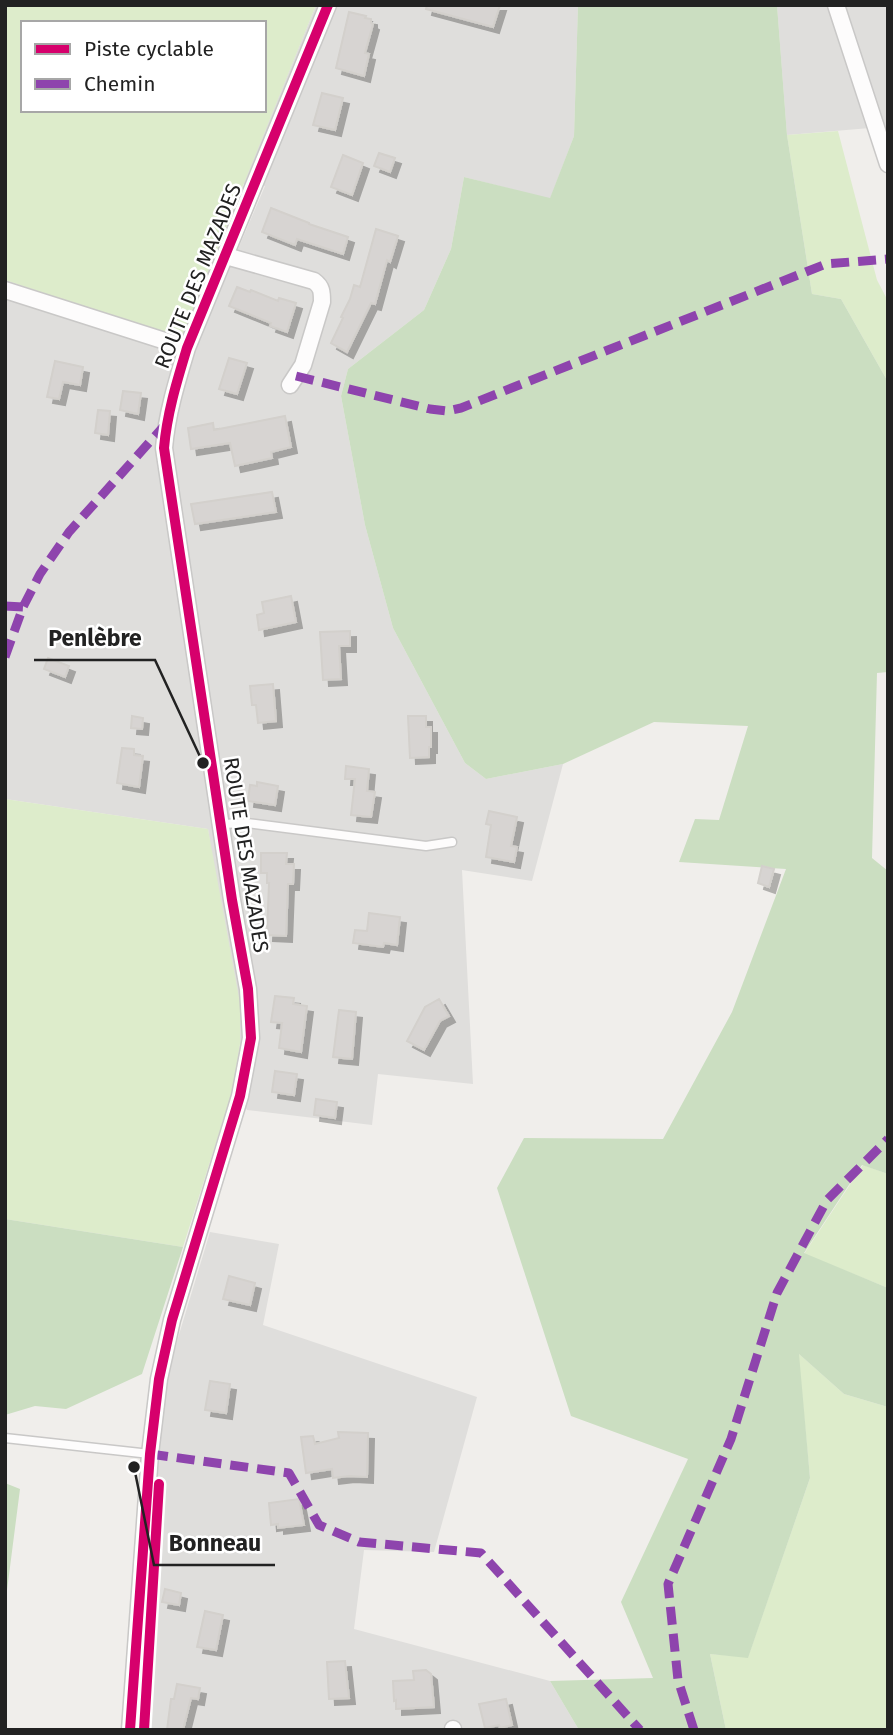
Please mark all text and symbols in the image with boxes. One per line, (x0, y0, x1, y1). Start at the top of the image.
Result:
legend (21, 21, 266, 112)
text: Piste cyclable (84, 36, 214, 62)
text: Chemin (84, 71, 156, 97)
street label: ROUTE DES MAZADES (149, 180, 247, 372)
callout: Penlèbre (34, 616, 155, 660)
text: Penlèbre (48, 624, 142, 652)
street label: ROUTE DES MAZADES (218, 755, 274, 955)
callout: Bonneau (154, 1521, 275, 1565)
text: Bonneau (169, 1529, 261, 1557)

